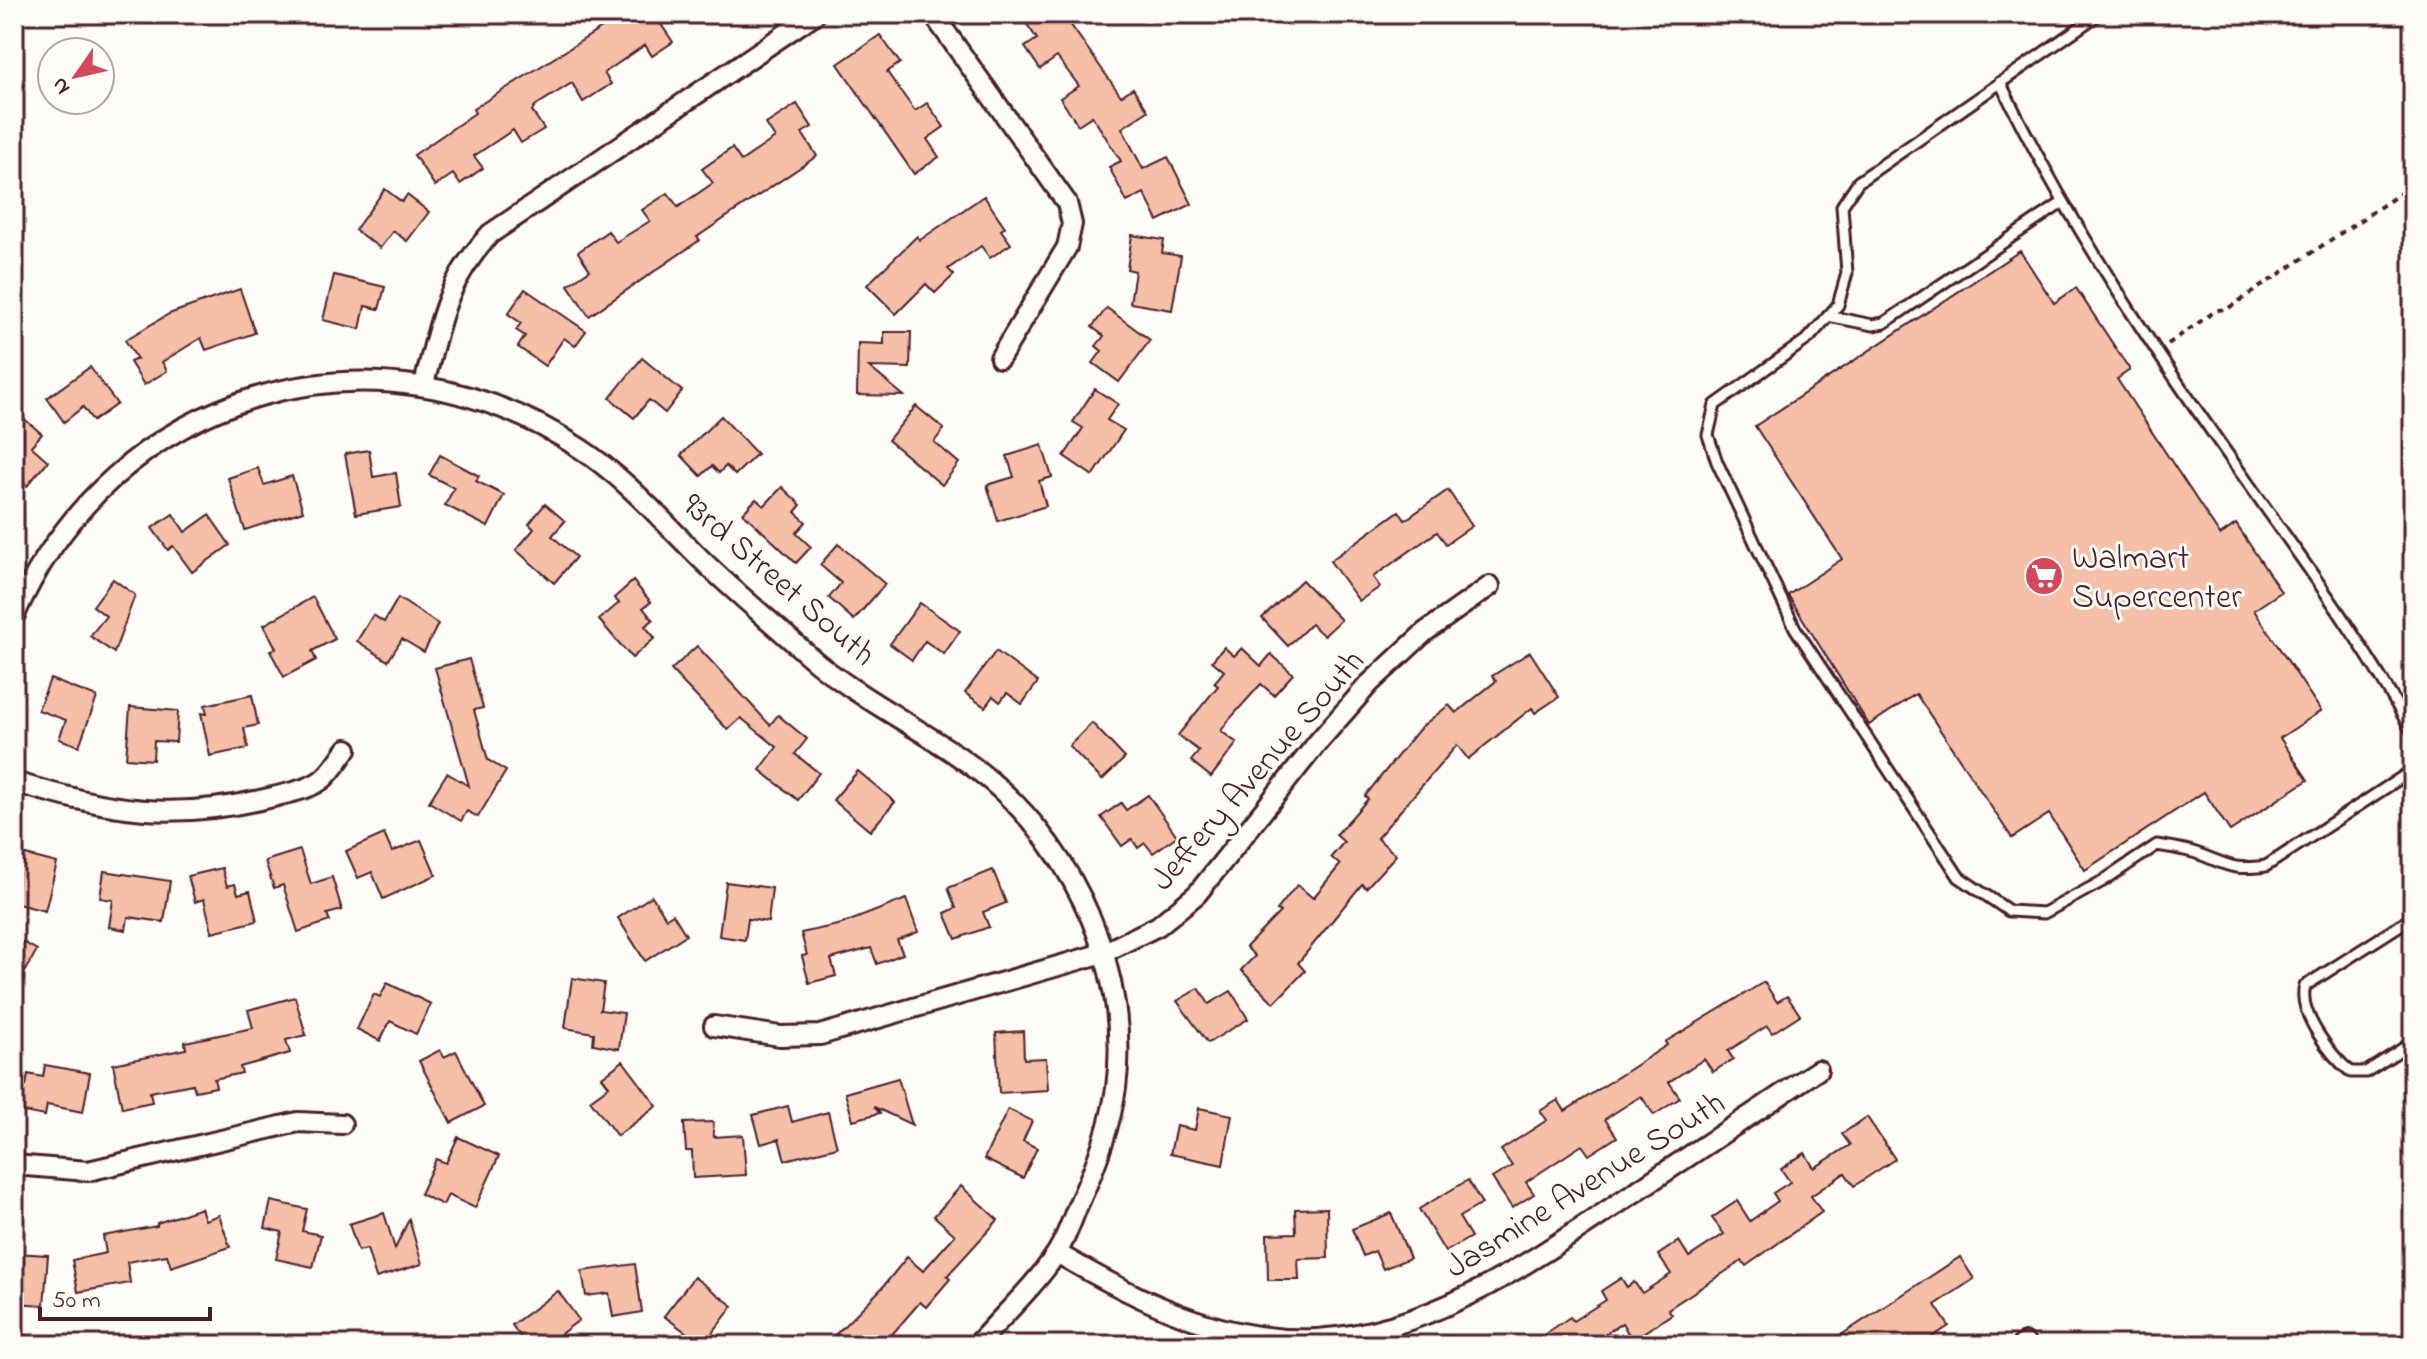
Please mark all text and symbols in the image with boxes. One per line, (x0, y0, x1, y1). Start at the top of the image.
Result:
north arrow (36, 36, 116, 116)
text: N (44, 70, 79, 101)
street label: 93rd Street South (669, 482, 885, 680)
place label: Walmart Supercenter (2072, 535, 2242, 624)
supermarket icon: Walmart Supercenter (2023, 555, 2065, 597)
street label: Jeffery Avenue South (1140, 640, 1378, 903)
street label: Jasmine Avenue South (1436, 1080, 1736, 1293)
scale bar (40, 1271, 210, 1321)
text: 50 m (52, 1284, 101, 1319)

